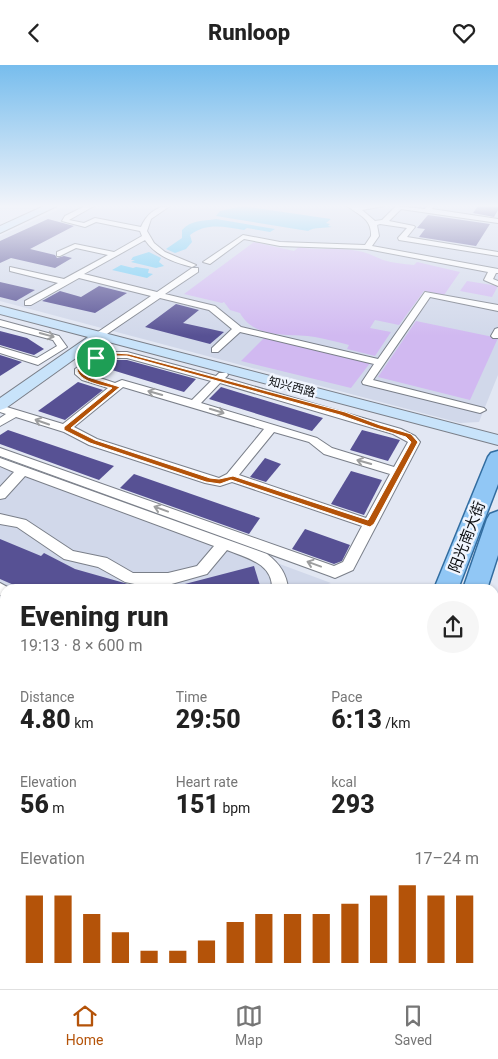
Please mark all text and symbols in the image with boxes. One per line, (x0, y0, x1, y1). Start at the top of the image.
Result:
icon: back (20, 19, 48, 47)
icon: heart (450, 19, 478, 47)
text: Runloop (208, 20, 290, 45)
one-way arrow (39, 331, 55, 341)
pin (75, 337, 117, 379)
icon: arrive (82, 344, 110, 372)
street label: 知兴西路 (267, 374, 317, 400)
one-way arrow (147, 387, 163, 397)
one-way arrow (209, 407, 225, 417)
one-way arrow (35, 417, 51, 426)
one-way arrow (357, 457, 373, 466)
street label: 阳光南大街 (445, 499, 489, 575)
one-way arrow (154, 504, 169, 513)
one-way arrow (307, 559, 322, 568)
text: Evening run (20, 600, 169, 633)
button: share (427, 601, 479, 653)
text: 19:13 · 8 × 600 m (20, 636, 142, 655)
text: Distance (20, 689, 75, 705)
text: Time (176, 689, 207, 705)
text: Pace (331, 689, 362, 705)
text: 4.80 (20, 705, 71, 734)
text: 29:50 (176, 705, 241, 734)
text: 6:13 (331, 705, 382, 734)
text: km (71, 715, 94, 731)
text: /km (382, 715, 410, 731)
text: Elevation (20, 774, 77, 790)
text: Heart rate (176, 774, 238, 790)
text: kcal (331, 774, 357, 790)
text: 56 (20, 790, 49, 819)
text: 151 (176, 790, 219, 819)
text: 293 (331, 790, 375, 819)
text: m (49, 800, 65, 816)
text: bpm (219, 800, 250, 816)
text: Elevation (20, 849, 85, 868)
text: 17–24 m (415, 849, 479, 868)
tab: Home (66, 1002, 103, 1048)
tab: Map (235, 1002, 263, 1048)
tab: Saved (394, 1002, 432, 1048)

